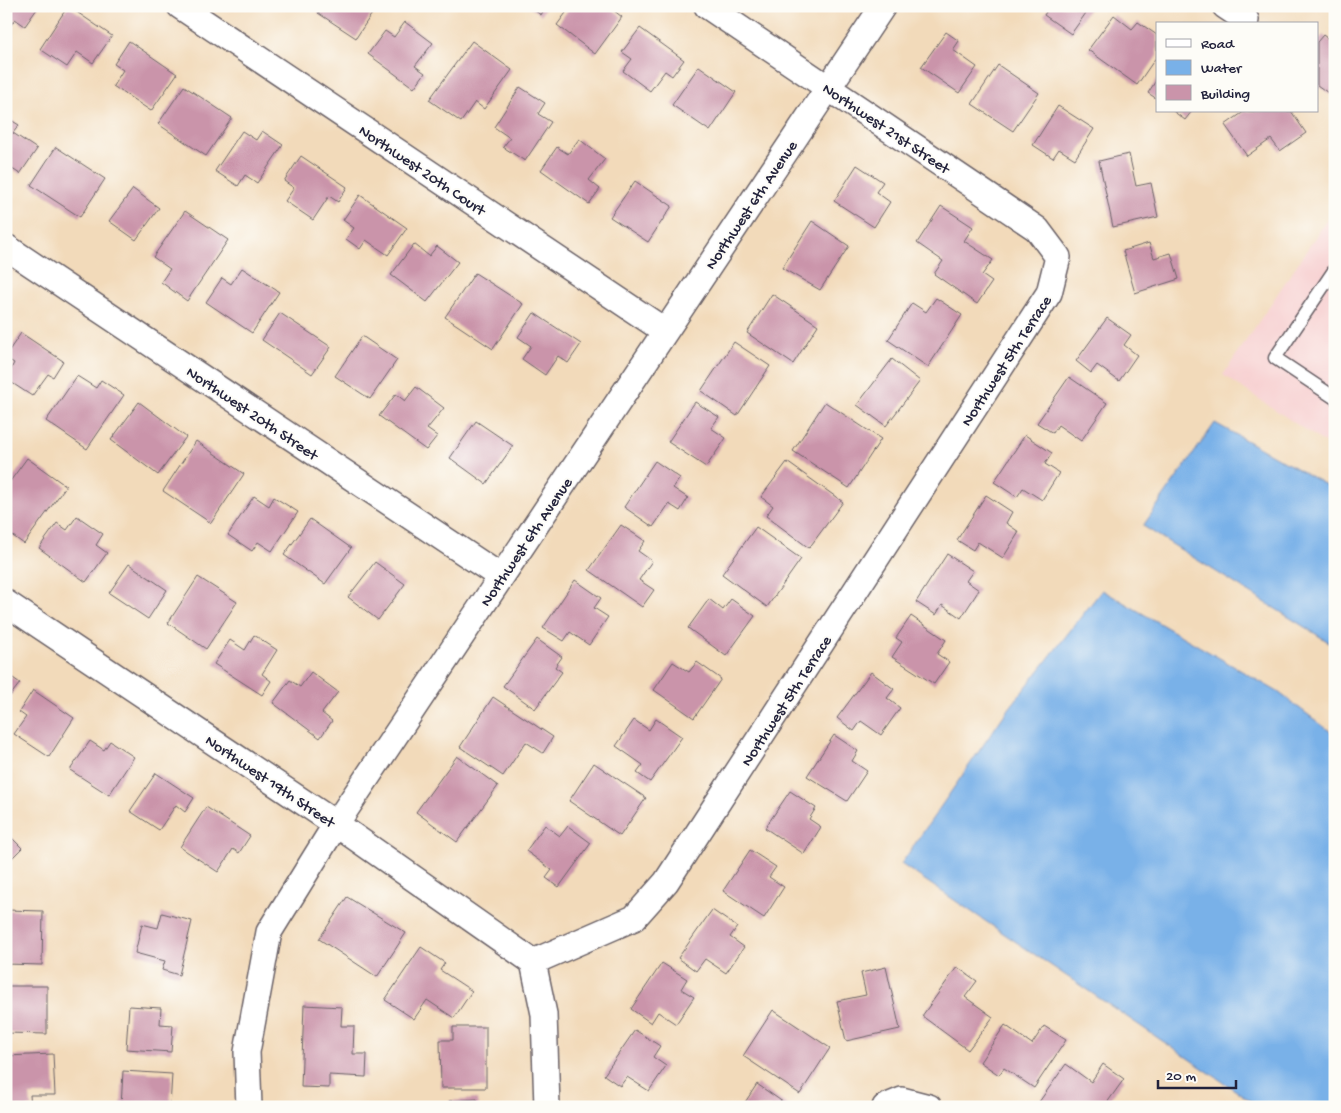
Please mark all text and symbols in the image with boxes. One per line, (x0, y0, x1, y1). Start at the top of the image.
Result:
legend (1156, 22, 1318, 112)
text: Road (1201, 36, 1235, 54)
text: Water (1201, 60, 1243, 78)
street label: Northwest 21st Street (818, 80, 954, 180)
text: Building (1200, 86, 1250, 104)
street label: Northwest 20th Court (354, 122, 489, 222)
street label: Northwest 6th Avenue (703, 137, 804, 274)
street label: Northwest 5th Terrace (959, 292, 1058, 431)
street label: Northwest 20th Street (182, 364, 322, 467)
street label: Northwest 6th Avenue (478, 474, 579, 611)
street label: Northwest 5th Terrace (739, 632, 838, 771)
street label: Northwest 19th Street (201, 732, 339, 834)
scale bar (1158, 1058, 1236, 1090)
text: 20 m (1166, 1068, 1196, 1086)

